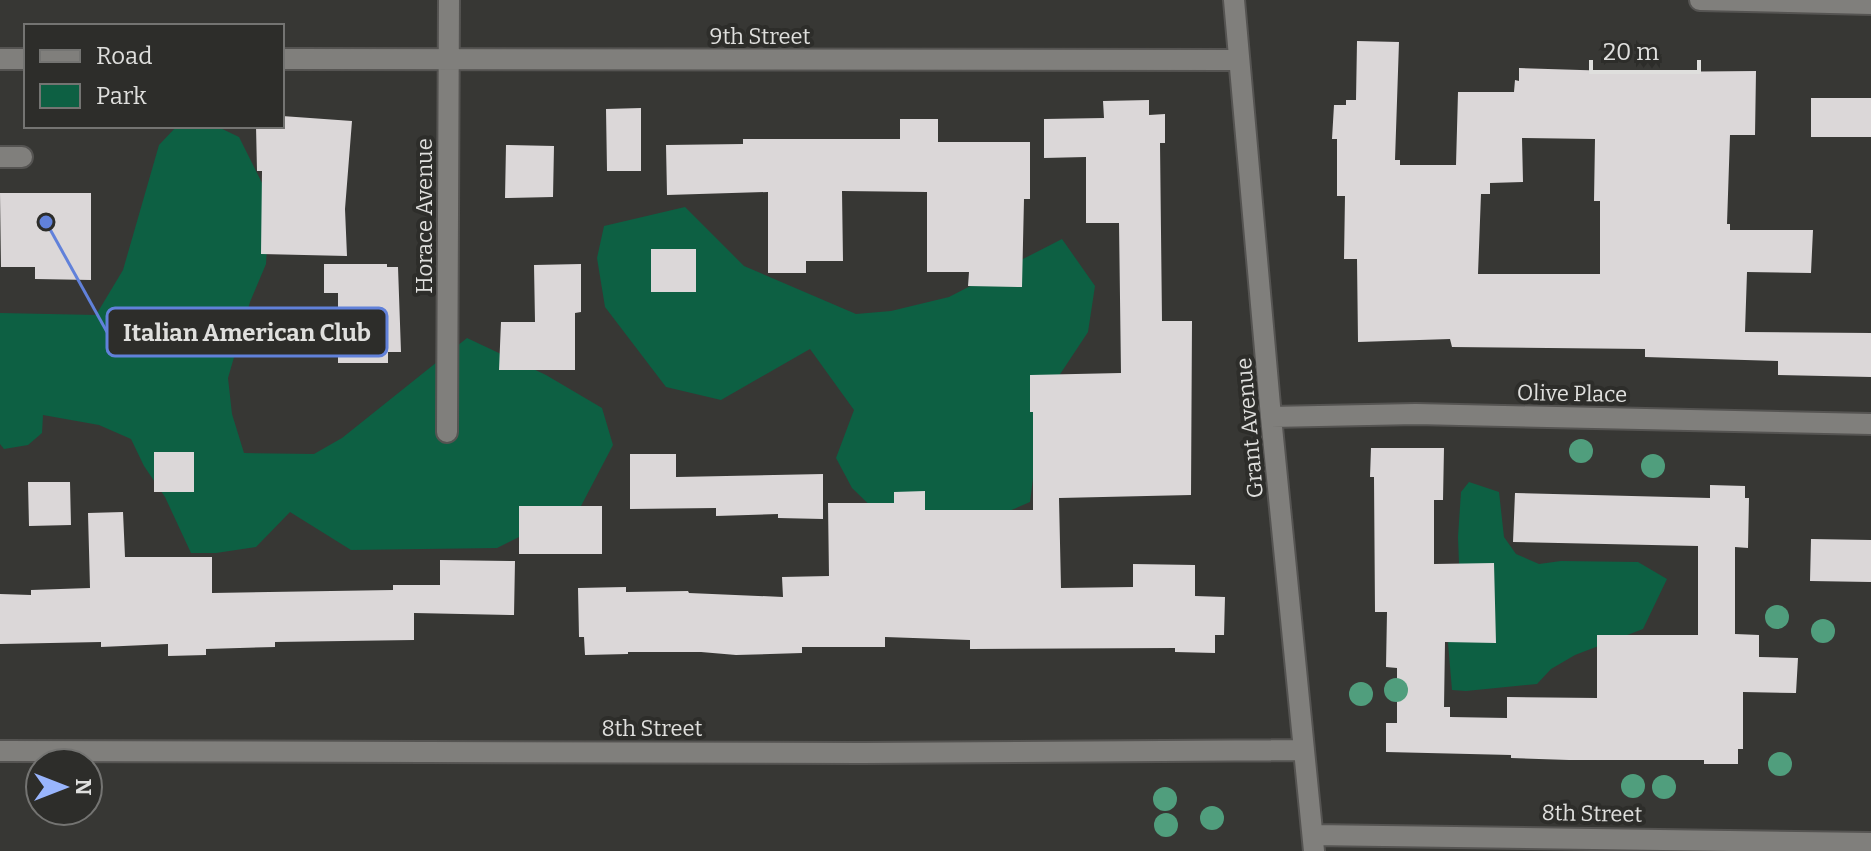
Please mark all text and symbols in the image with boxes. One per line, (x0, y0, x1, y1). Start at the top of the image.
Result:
street label: 9th Street (710, 23, 810, 50)
legend (24, 24, 284, 128)
scale bar (1591, 24, 1699, 74)
text: 20 m (1603, 38, 1659, 66)
text: Road (96, 42, 152, 70)
text: Park (96, 82, 147, 110)
street label: Horace Avenue (411, 138, 438, 294)
callout: Italian American Club (107, 308, 387, 356)
text: Italian American Club (123, 319, 371, 347)
street label: Grant Avenue (1230, 357, 1269, 499)
street label: Olive Place (1517, 379, 1627, 408)
street label: 8th Street (602, 715, 703, 742)
north arrow (24, 747, 104, 827)
text: N (70, 779, 97, 796)
street label: 8th Street (1541, 799, 1643, 828)

